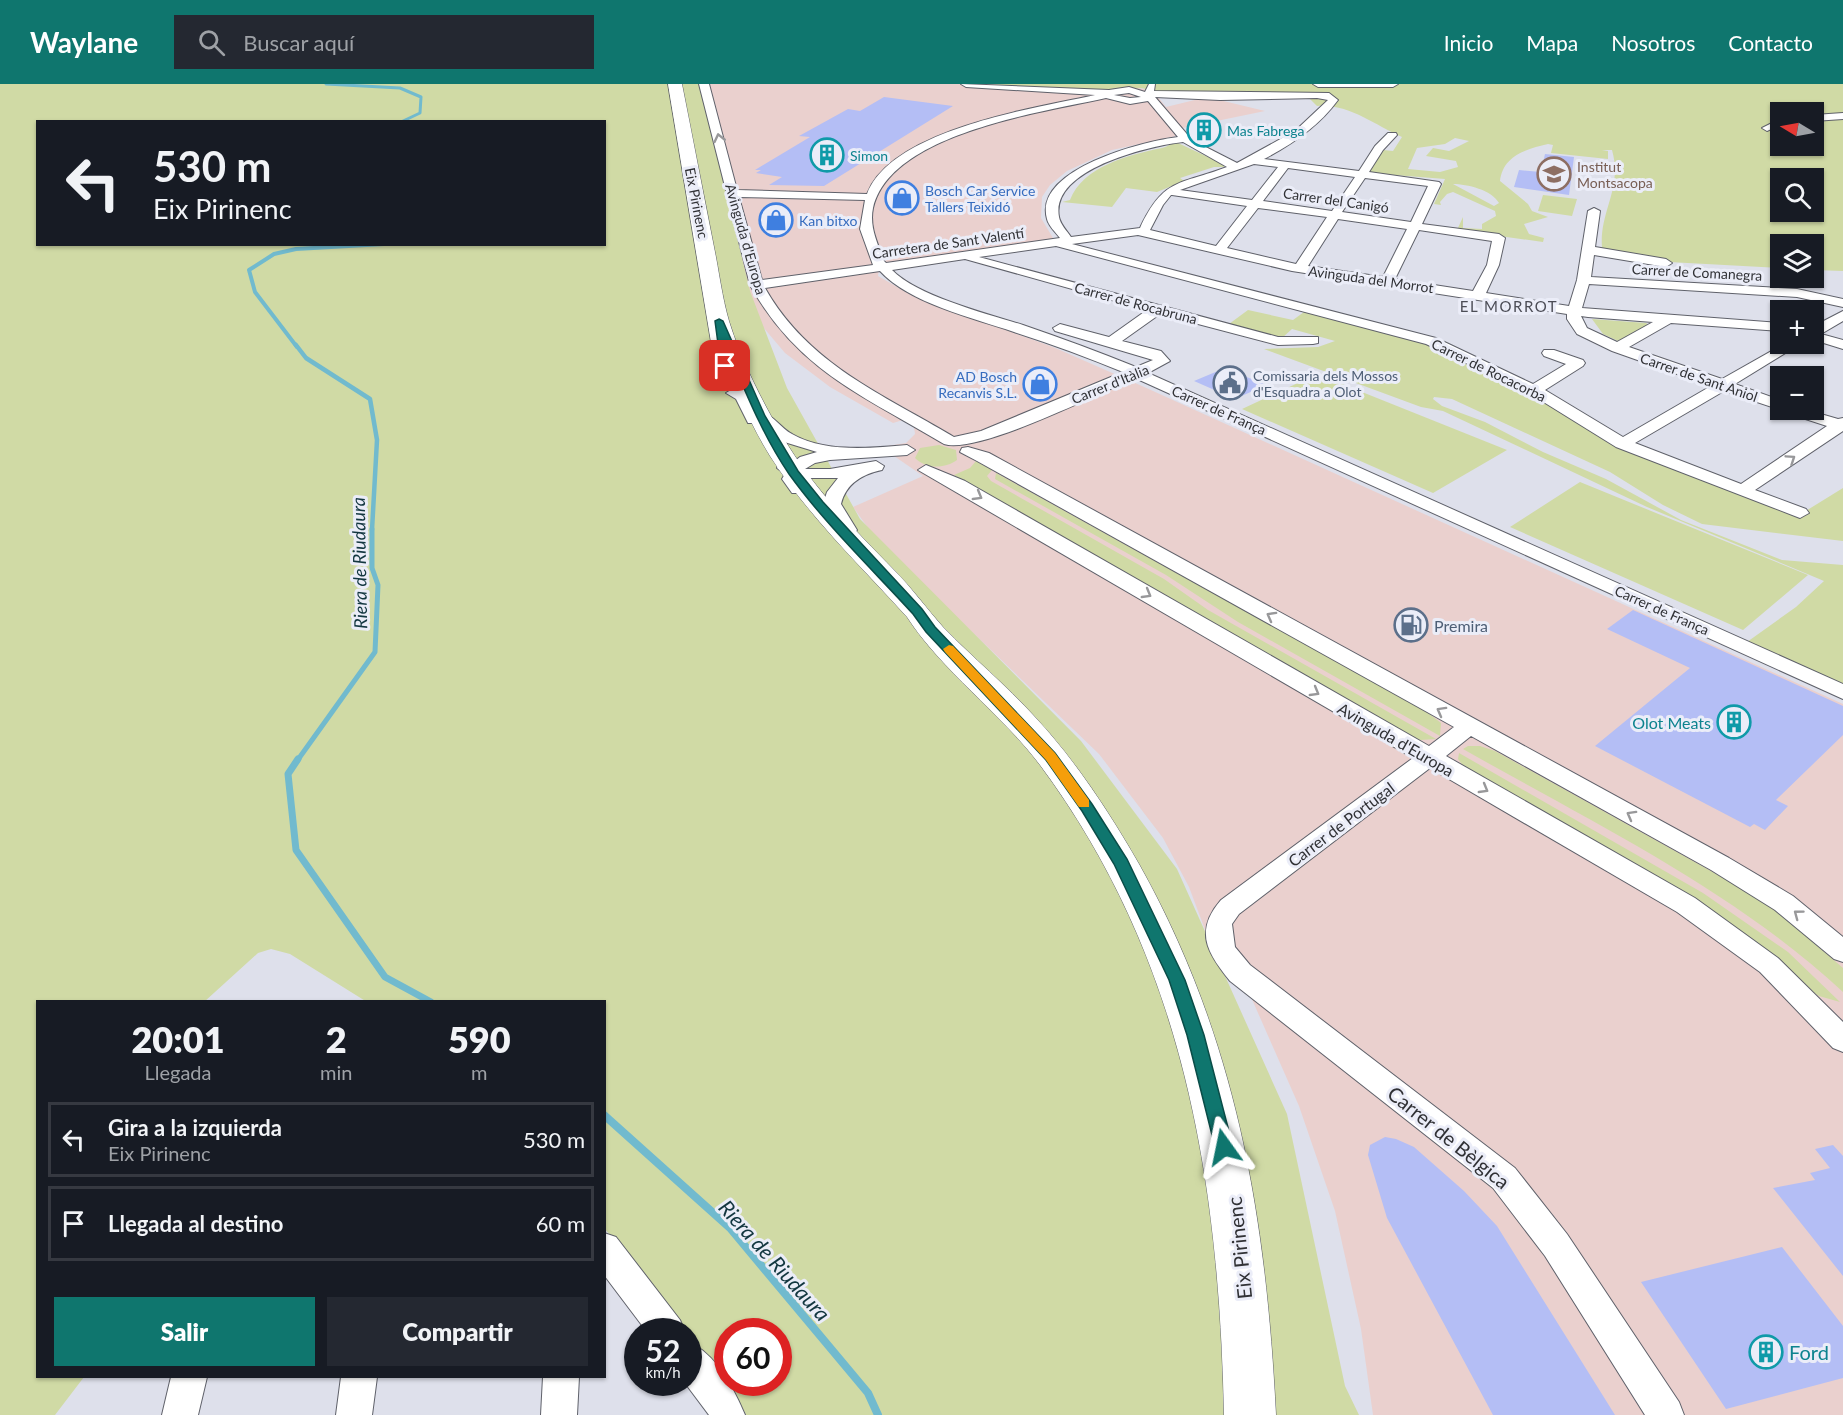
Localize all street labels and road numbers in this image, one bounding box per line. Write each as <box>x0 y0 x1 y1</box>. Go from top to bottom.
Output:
street label: Eix Pirinenc <box>682 166 712 240</box>
street label: Avinguda d'Europa <box>722 182 770 296</box>
street label: Carrer del Canigó <box>1282 184 1390 216</box>
street label: Carretera de Sant Valentí <box>871 224 1026 262</box>
street label: Carrer de Comanegra <box>1631 260 1763 284</box>
street label: Avinguda del Morrot <box>1307 262 1435 296</box>
street label: Carrer de Rocabruna <box>1073 278 1199 328</box>
street label: Carrer de Rocacorba <box>1429 335 1549 405</box>
street label: Carrer de Sant Aniol <box>1638 349 1760 405</box>
street label: Carrer d'Itàlia <box>1069 361 1151 407</box>
street label: Carrer de França <box>1169 382 1269 438</box>
street label: Carrer de França <box>1612 582 1712 638</box>
street label: Avinguda d'Europa <box>1335 698 1457 780</box>
street label: Carrer de Portugal <box>1284 778 1398 870</box>
street label: Carrer de Bèlgica <box>1383 1081 1515 1193</box>
street label: Eix Pirinenc <box>1222 1195 1256 1300</box>

